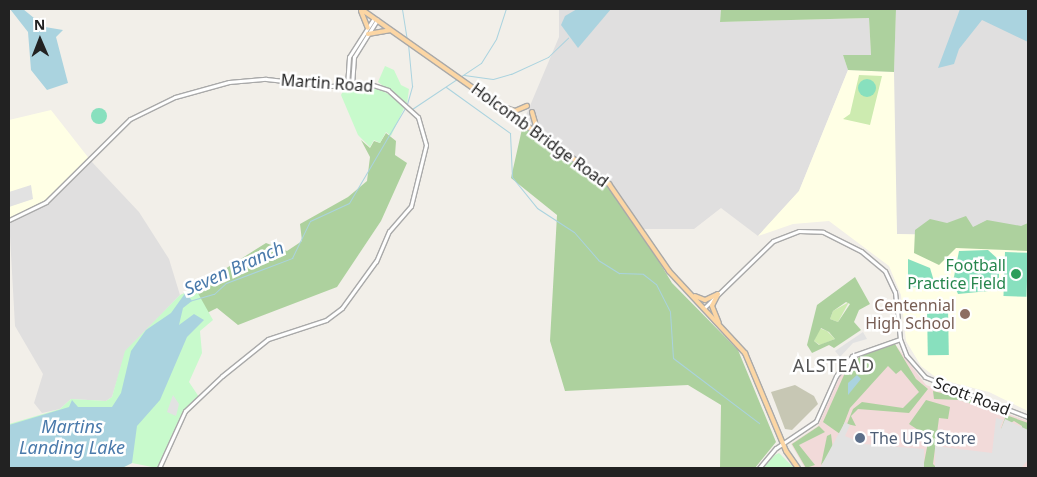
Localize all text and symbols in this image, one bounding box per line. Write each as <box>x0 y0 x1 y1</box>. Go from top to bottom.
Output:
north arrow <box>15 15 65 65</box>
text: N <box>34 15 46 34</box>
street label: Martin Road <box>280 70 374 96</box>
street label: Holcomb Bridge Road <box>468 79 612 191</box>
water label: Seven Branch <box>181 236 287 300</box>
place label: Football Practice Field <box>907 255 1006 293</box>
marker: Football Practice Field <box>1010 268 1022 280</box>
place label: Centennial High School <box>865 295 955 333</box>
marker: Centennial High School <box>959 308 971 320</box>
district label: ALSTEAD <box>792 354 876 376</box>
street label: Scott Road <box>931 373 1013 419</box>
water label: Martins Landing Lake <box>19 416 125 458</box>
place label: The UPS Store <box>870 428 976 448</box>
marker: The UPS Store <box>854 432 866 444</box>

